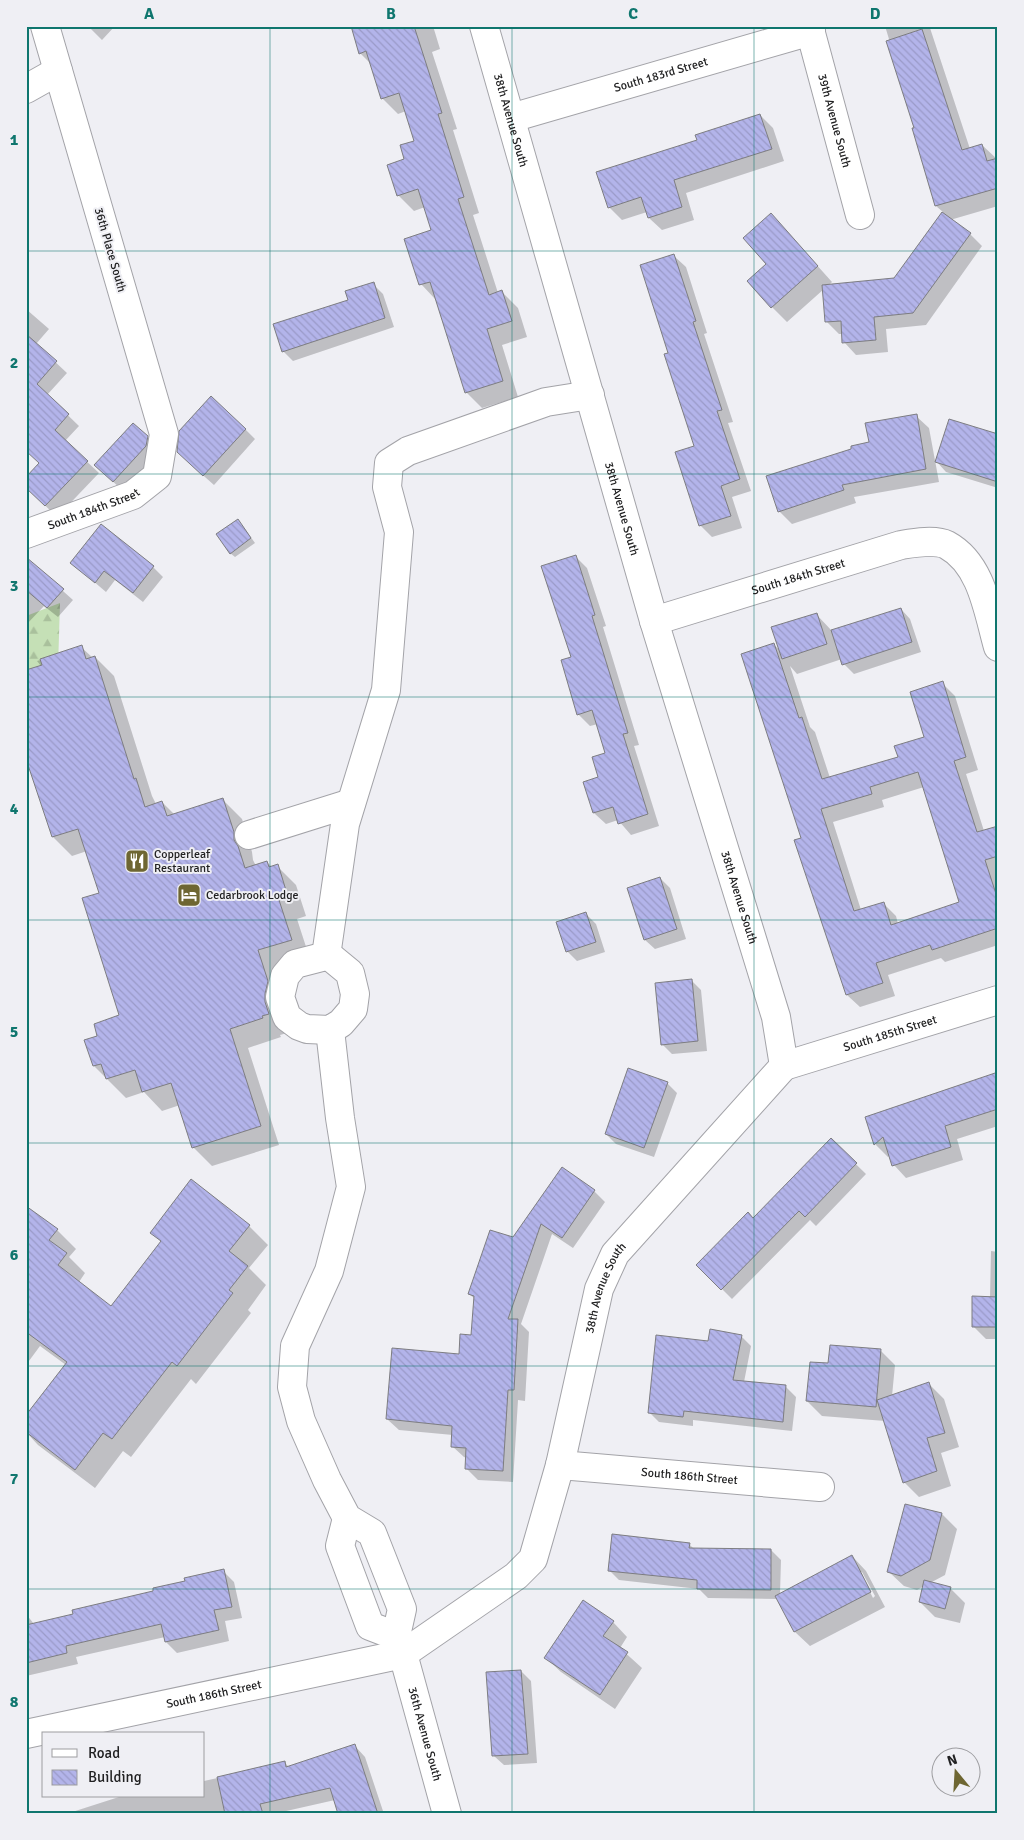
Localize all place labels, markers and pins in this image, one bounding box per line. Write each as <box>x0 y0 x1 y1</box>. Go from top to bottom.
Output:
place label: Copperleaf Restaurant <box>154 847 211 876</box>
restaurant icon: Copperleaf Restaurant <box>124 848 150 874</box>
hotel icon: Cedarbrook Lodge <box>176 882 202 908</box>
place label: Cedarbrook Lodge <box>206 888 299 903</box>

